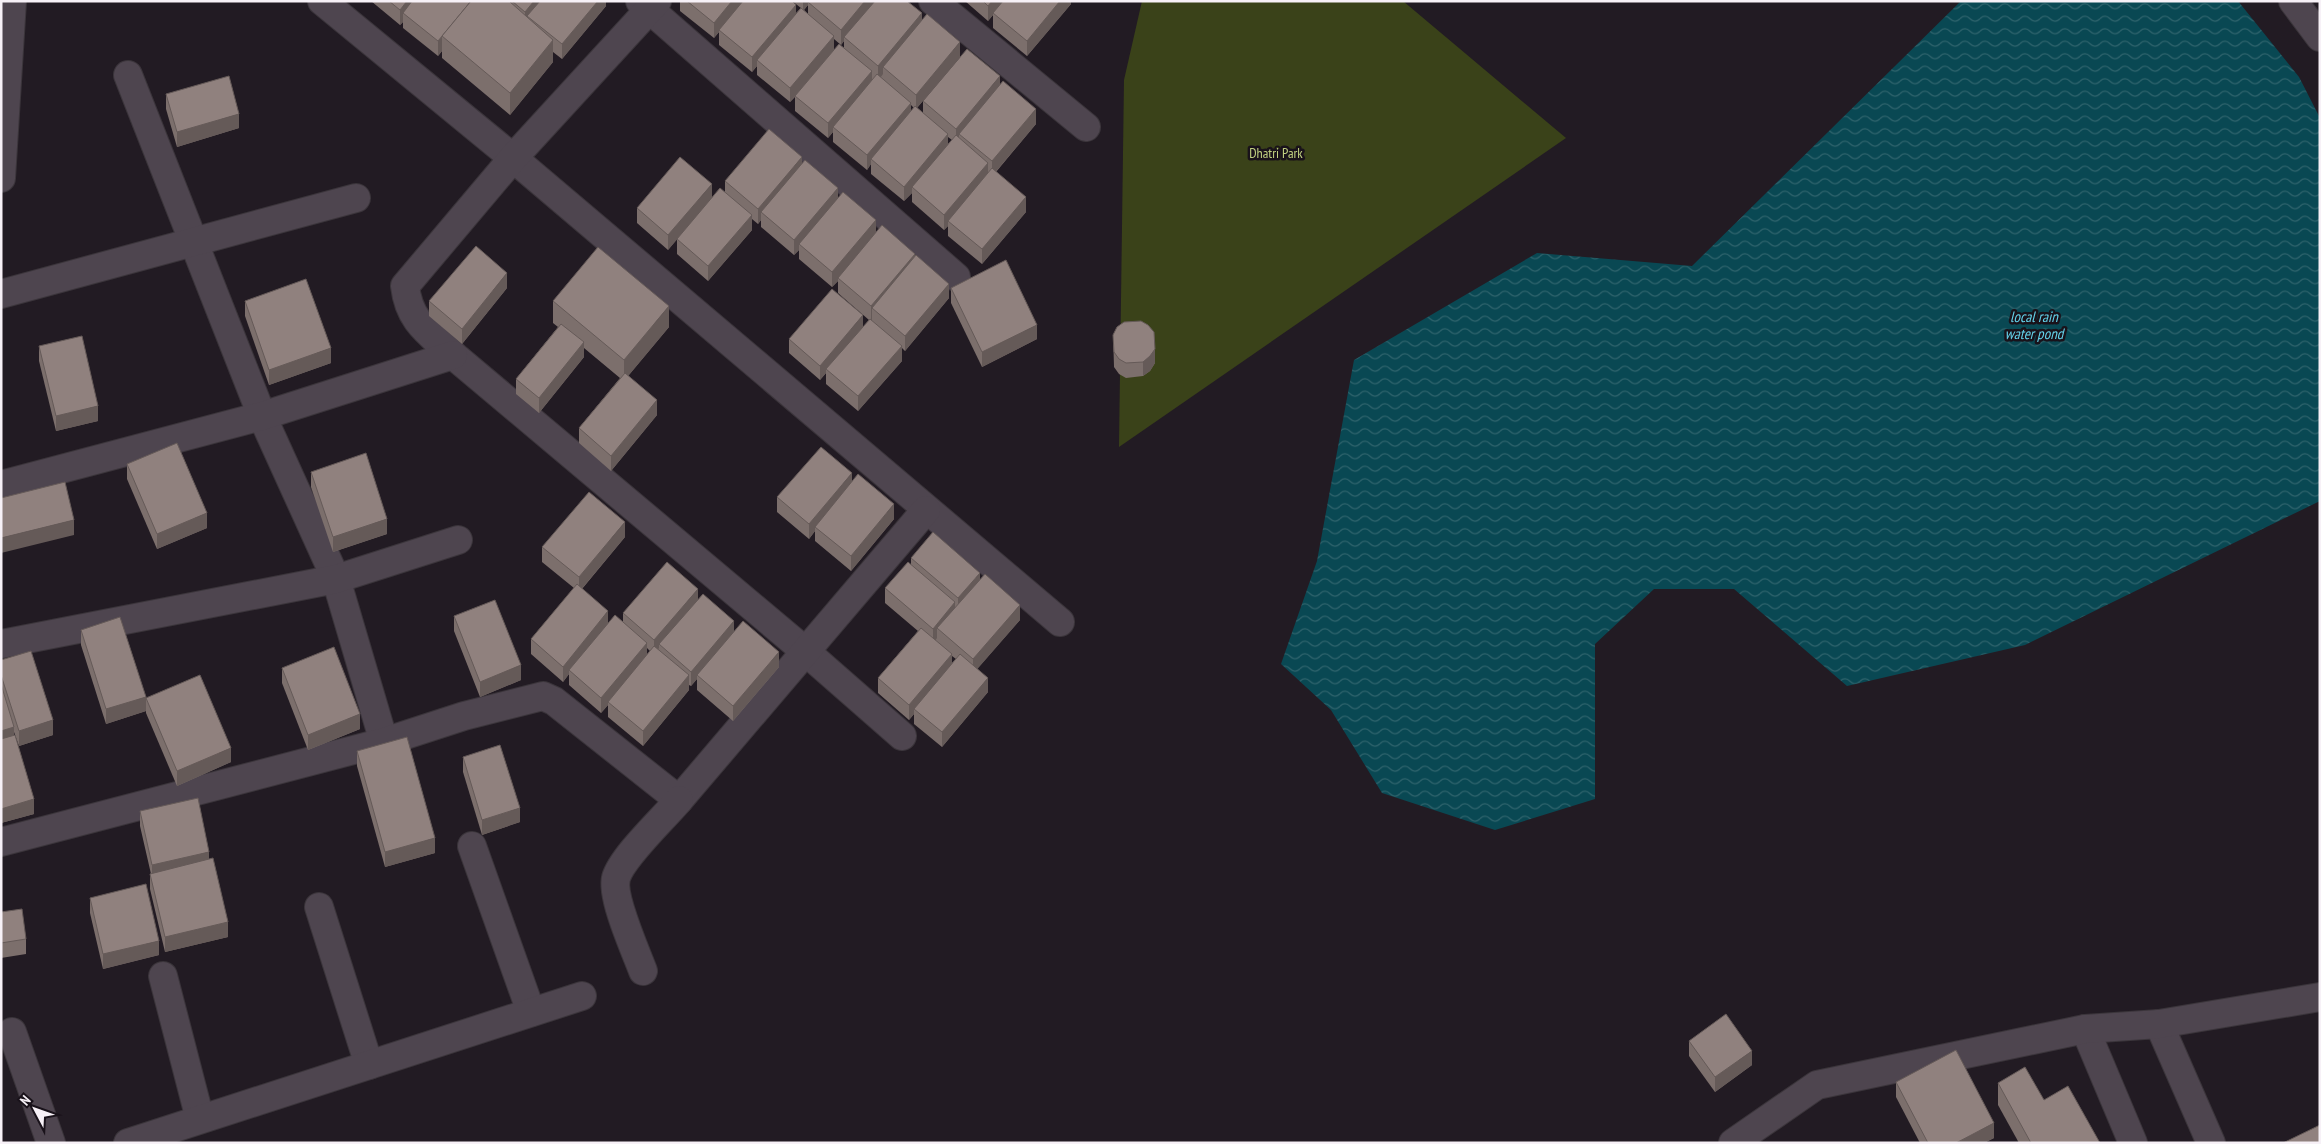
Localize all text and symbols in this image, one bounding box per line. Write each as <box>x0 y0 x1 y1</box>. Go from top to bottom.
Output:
park label: Dhatri Park <box>1249 144 1303 162</box>
water label: local rain water pond <box>2005 307 2066 343</box>
north arrow <box>10 1084 60 1134</box>
text: N <box>16 1092 34 1109</box>

